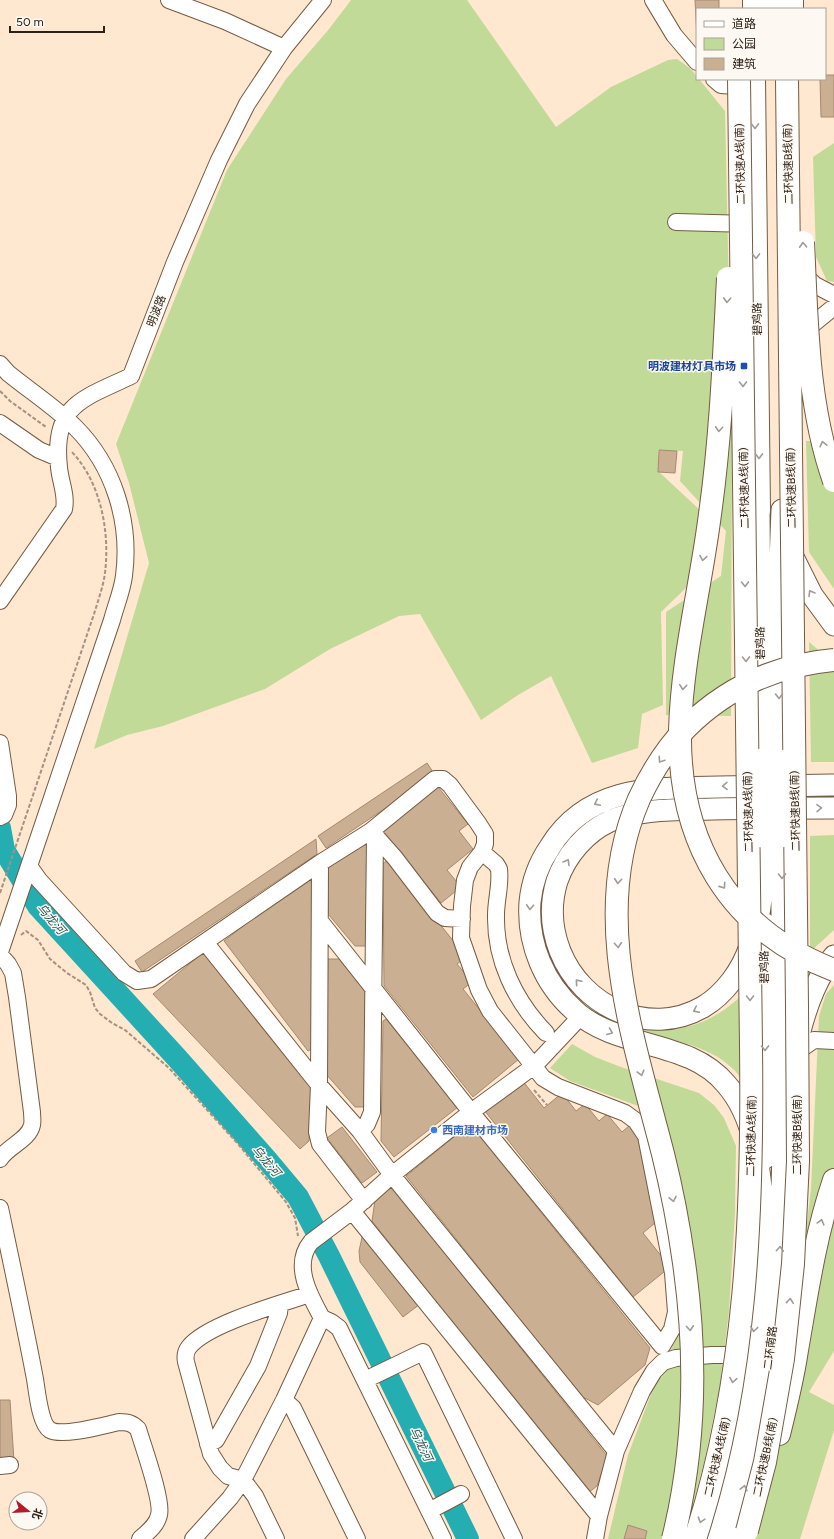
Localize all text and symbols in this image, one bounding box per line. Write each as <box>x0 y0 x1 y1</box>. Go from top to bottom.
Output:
scale bar <box>10 8 104 34</box>
legend <box>696 8 826 80</box>
text: 50 m <box>16 15 44 29</box>
text: 道路 <box>732 17 756 31</box>
text: 公园 <box>732 37 756 51</box>
text: 建筑 <box>732 57 756 71</box>
street label: 二环快速A线(南) <box>733 123 748 205</box>
one-way arrow <box>751 123 759 129</box>
street label: 二环快速B线(南) <box>781 124 796 204</box>
one-way arrow <box>798 242 807 248</box>
one-way arrow <box>752 253 761 259</box>
street label: 明波路 <box>144 293 168 329</box>
one-way arrow <box>723 297 731 303</box>
street label: 碧鸡路 <box>751 302 764 336</box>
place label: 明波建材灯具市场 <box>648 360 736 373</box>
marker: 明波建材灯具市场 <box>739 361 749 371</box>
one-way arrow <box>739 381 747 387</box>
one-way arrow <box>715 426 724 432</box>
one-way arrow <box>819 441 827 447</box>
street label: 二环快速A线(南) <box>737 447 752 529</box>
street label: 二环快速B线(南) <box>784 448 799 528</box>
one-way arrow <box>755 453 763 459</box>
one-way arrow <box>699 555 708 562</box>
one-way arrow <box>741 581 749 587</box>
one-way arrow <box>809 590 816 597</box>
street label: 碧鸡路 <box>754 626 767 660</box>
one-way arrow <box>742 656 750 662</box>
one-way arrow <box>679 684 688 690</box>
one-way arrow <box>775 693 783 699</box>
one-way arrow <box>659 755 666 762</box>
street label: 二环快速A线(南) <box>741 771 756 853</box>
street label: 二环快速B线(南) <box>788 771 803 851</box>
one-way arrow <box>722 782 728 791</box>
one-way arrow <box>594 798 601 806</box>
one-way arrow <box>816 804 822 812</box>
one-way arrow <box>562 859 569 866</box>
one-way arrow <box>778 873 786 879</box>
one-way arrow <box>614 878 623 884</box>
one-way arrow <box>718 882 725 889</box>
water label: 乌龙河 <box>34 901 69 939</box>
one-way arrow <box>526 904 534 910</box>
one-way arrow <box>614 942 623 949</box>
street label: 碧鸡路 <box>758 950 771 984</box>
one-way arrow <box>576 980 583 987</box>
one-way arrow <box>746 995 754 1001</box>
one-way arrow <box>692 1005 700 1013</box>
one-way arrow <box>606 1028 613 1036</box>
one-way arrow <box>761 1045 769 1051</box>
one-way arrow <box>637 1070 645 1076</box>
street label: 二环快速A线(南) <box>744 1095 759 1177</box>
street label: 二环快速B线(南) <box>791 1095 804 1175</box>
place label: 西南建材市场 <box>442 1124 508 1137</box>
marker: 西南建材市场 <box>429 1125 439 1135</box>
water label: 乌龙河 <box>249 1143 284 1181</box>
one-way arrow <box>669 1196 677 1202</box>
one-way arrow <box>817 1219 825 1225</box>
one-way arrow <box>775 1246 784 1252</box>
one-way arrow <box>785 1298 794 1304</box>
one-way arrow <box>686 1325 695 1331</box>
street label: 二环南路 <box>761 1325 780 1371</box>
one-way arrow <box>749 1326 758 1332</box>
one-way arrow <box>729 1376 738 1383</box>
street label: 二环快速A线(南) <box>702 1416 733 1498</box>
street label: 二环快速B线(南) <box>751 1416 780 1498</box>
water label: 乌龙河 <box>407 1425 436 1465</box>
one-way arrow <box>739 1485 748 1492</box>
north arrow <box>8 1491 48 1531</box>
text: 北 <box>29 1507 45 1521</box>
one-way arrow <box>697 1516 706 1523</box>

